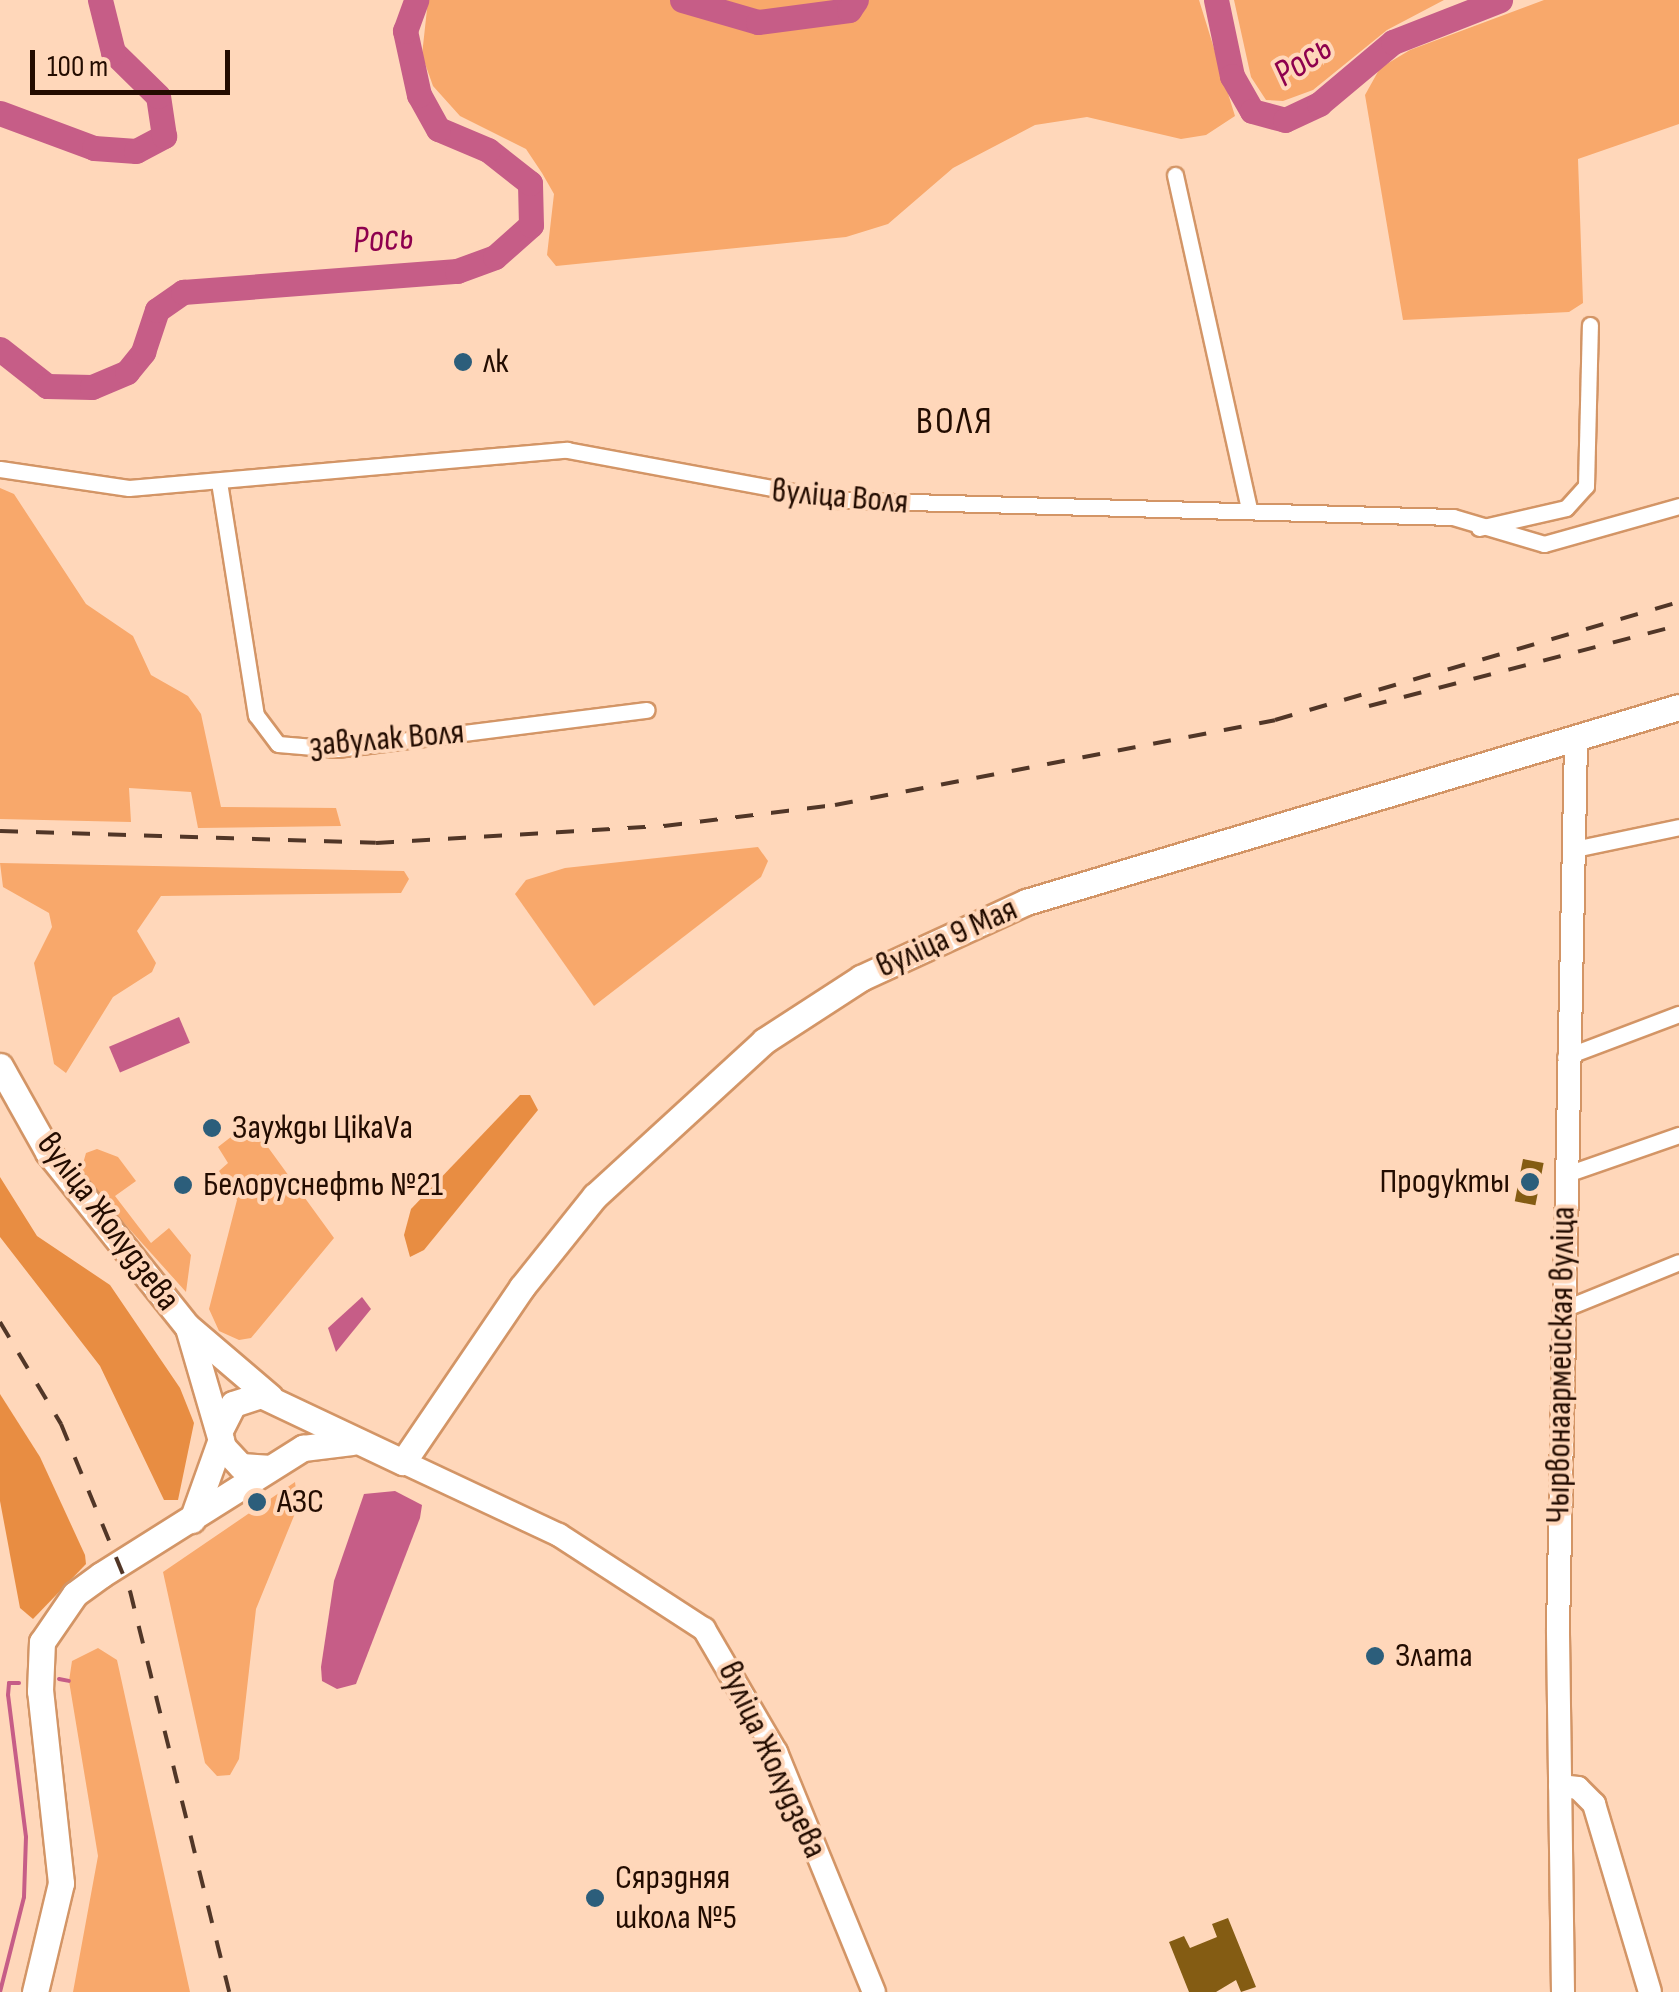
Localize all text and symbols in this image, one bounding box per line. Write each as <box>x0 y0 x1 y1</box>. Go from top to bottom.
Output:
water label: Рось <box>1265 25 1341 97</box>
scale bar <box>35 30 235 92</box>
text: 100 m <box>47 49 108 85</box>
water label: Рось <box>351 214 415 264</box>
place label: лк <box>483 341 509 383</box>
marker: лк <box>452 351 474 373</box>
district label: ВОЛЯ <box>916 399 994 445</box>
street label: вуліца Воля <box>770 470 910 524</box>
street label: завулак Воля <box>308 711 466 767</box>
street label: вуліца 9 Мая <box>870 888 1024 988</box>
place label: Заужды ЦікаVа <box>232 1107 413 1149</box>
marker: Заужды ЦікаVа <box>201 1117 223 1139</box>
street label: вуліца Жолудзева <box>27 1125 189 1319</box>
place label: Продукты <box>1380 1161 1510 1203</box>
place label: Белоруснефть №21 <box>203 1164 443 1206</box>
marker: Продукты <box>1519 1171 1541 1193</box>
marker: Белоруснефть №21 <box>172 1174 194 1196</box>
street label: Чырвонаармейская вуліца <box>1537 1206 1585 1524</box>
place label: АЗС <box>277 1481 324 1523</box>
marker: АЗС <box>246 1491 268 1513</box>
place label: Злата <box>1395 1635 1473 1677</box>
marker: Злата <box>1364 1645 1386 1667</box>
street label: вуліца Жолудзева <box>708 1655 836 1865</box>
place label: Сярэдняя школа №5 <box>615 1857 737 1939</box>
marker: Сярэдняя школа №5 <box>584 1887 606 1909</box>

